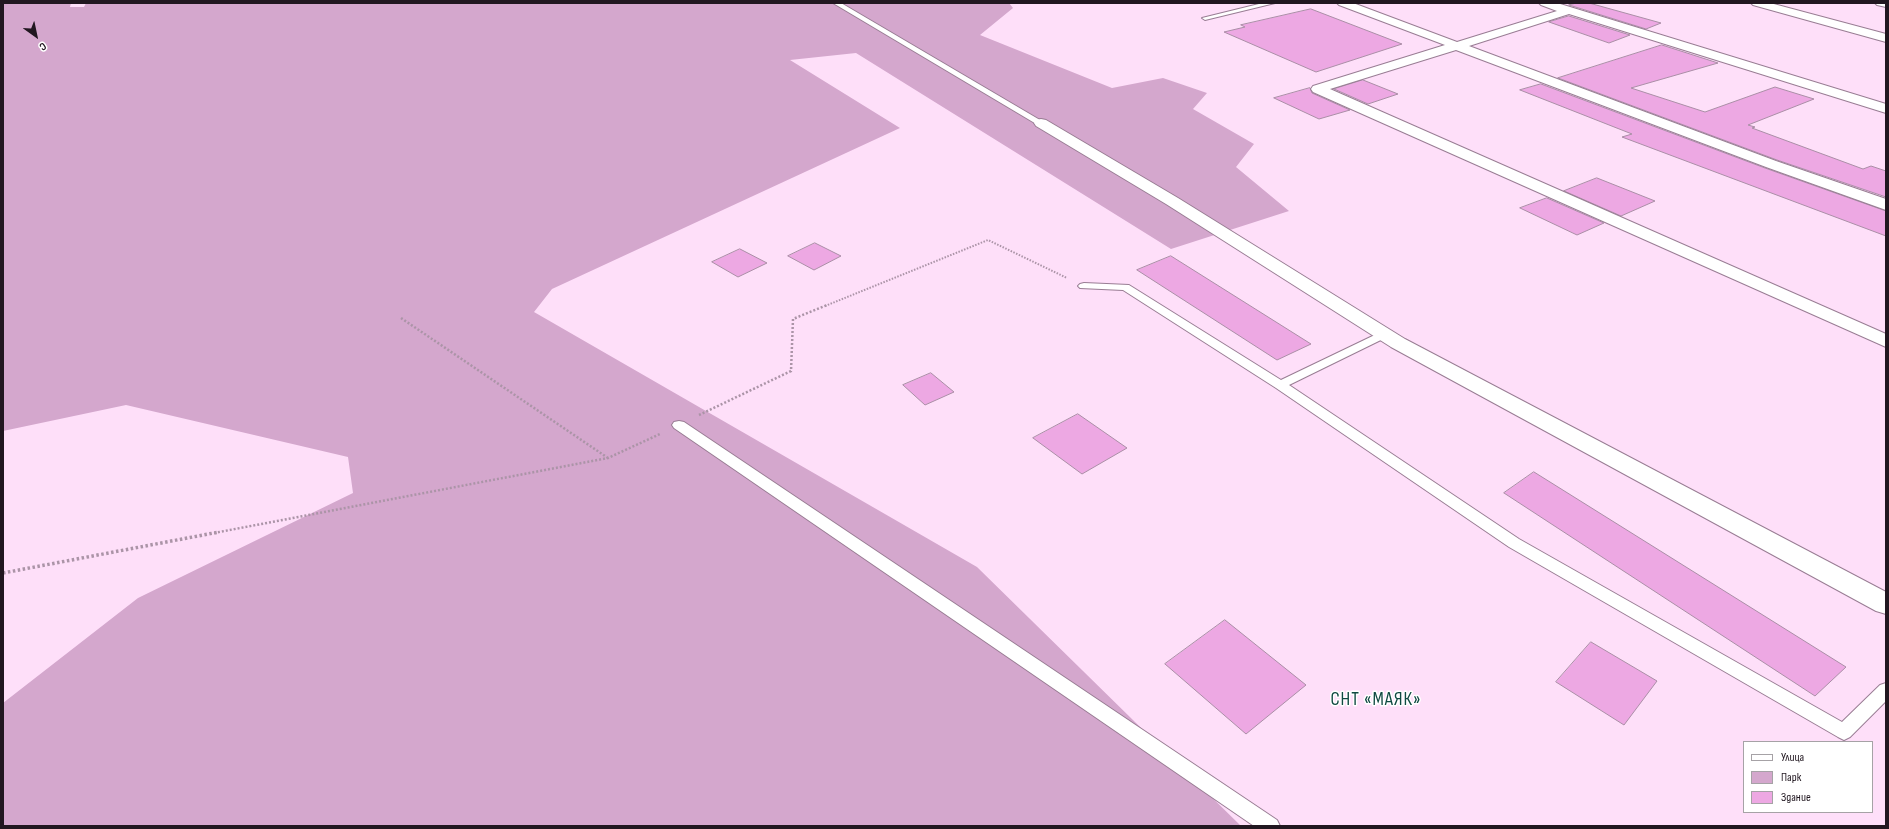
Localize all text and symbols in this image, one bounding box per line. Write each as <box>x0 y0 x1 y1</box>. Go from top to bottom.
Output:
north arrow <box>16 16 56 56</box>
text: С <box>37 39 49 53</box>
district label: СНТ «МАЯК» <box>1330 689 1422 711</box>
legend <box>1743 741 1873 813</box>
text: Улица <box>1781 750 1804 765</box>
text: Парк <box>1781 770 1801 785</box>
text: Здание <box>1781 790 1811 805</box>

